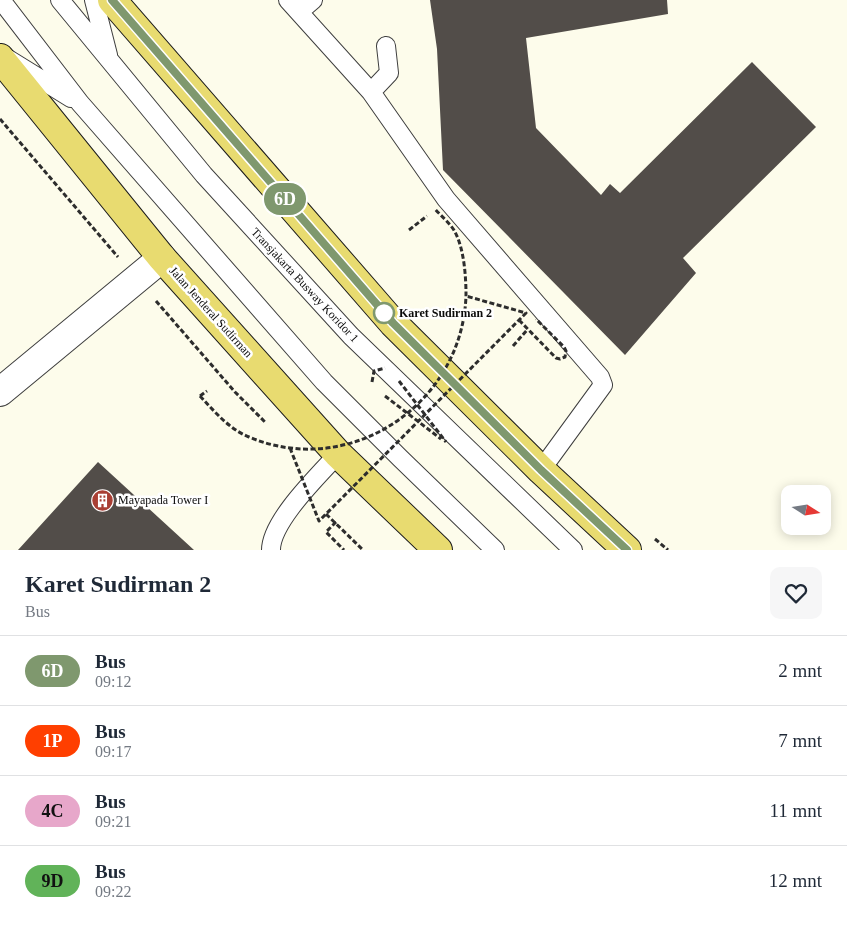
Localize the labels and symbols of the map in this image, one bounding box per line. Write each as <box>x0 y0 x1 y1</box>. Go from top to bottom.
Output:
line badge: 6D <box>262 183 308 215</box>
street label: Transjakarta Busway Koridor 1 <box>248 225 362 345</box>
street label: Jalan Jenderal Sudirman <box>167 264 255 360</box>
marker: Karet Sudirman 2 <box>373 302 395 324</box>
place label: Karet Sudirman 2 <box>399 306 492 320</box>
north arrow <box>781 485 831 535</box>
building icon: Mayapada Tower I <box>90 488 114 512</box>
place label: Mayapada Tower I <box>118 493 208 507</box>

